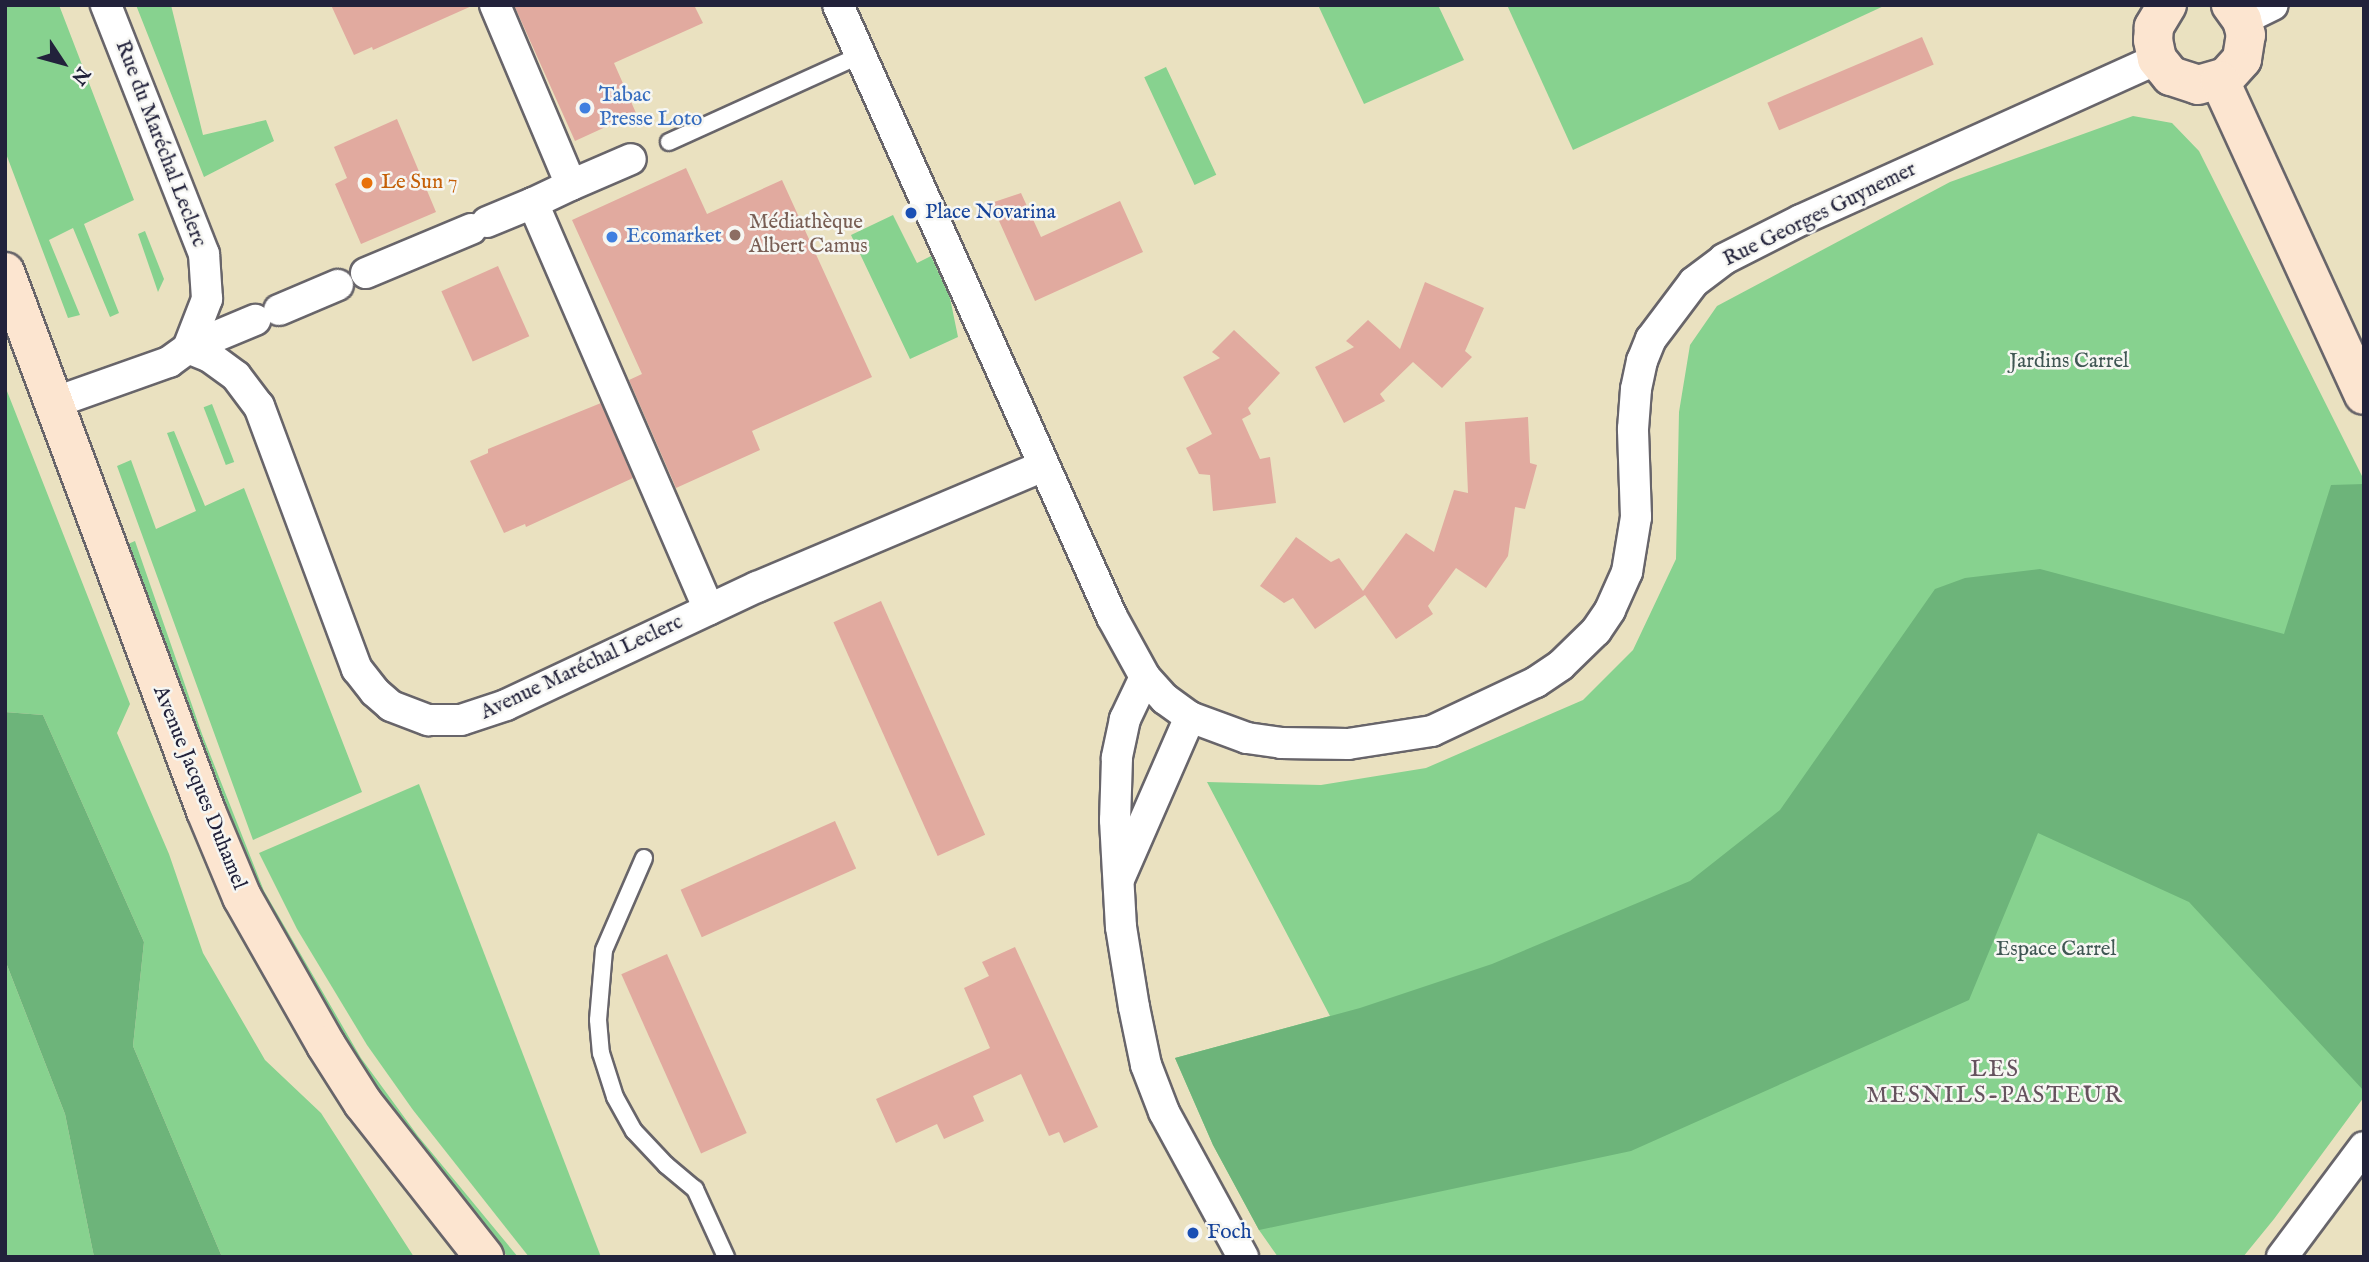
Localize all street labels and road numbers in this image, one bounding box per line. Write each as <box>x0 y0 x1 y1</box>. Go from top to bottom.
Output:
street label: Rue du Maréchal Leclerc <box>109 37 211 251</box>
street label: Rue Georges Guynemer <box>1719 157 1921 273</box>
street label: Avenue Maréchal Leclerc <box>477 610 687 726</box>
street label: Avenue Jacques Duhamel <box>147 683 251 893</box>

